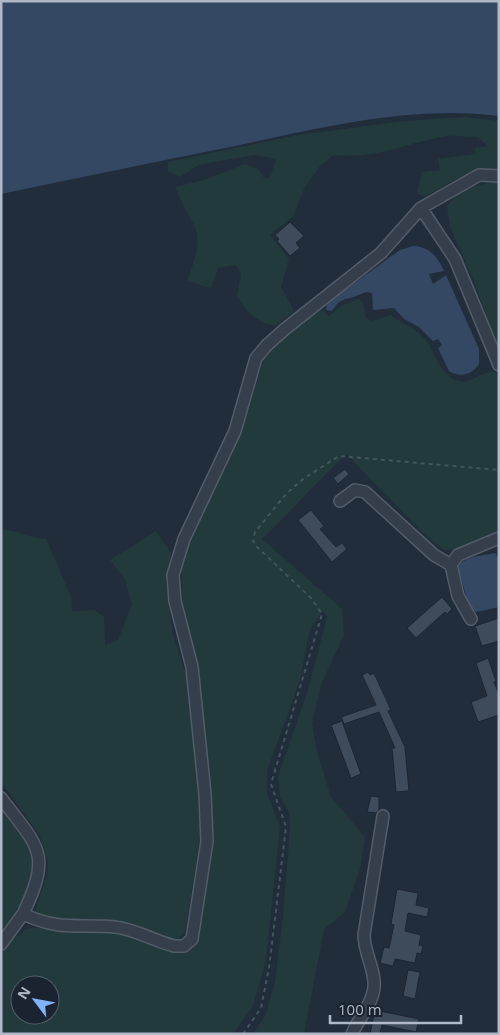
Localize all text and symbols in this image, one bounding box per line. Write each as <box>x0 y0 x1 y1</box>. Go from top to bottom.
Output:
north arrow <box>10 975 60 1025</box>
text: N <box>12 983 35 1003</box>
scale bar <box>330 992 461 1024</box>
text: 100 m <box>338 999 382 1019</box>

